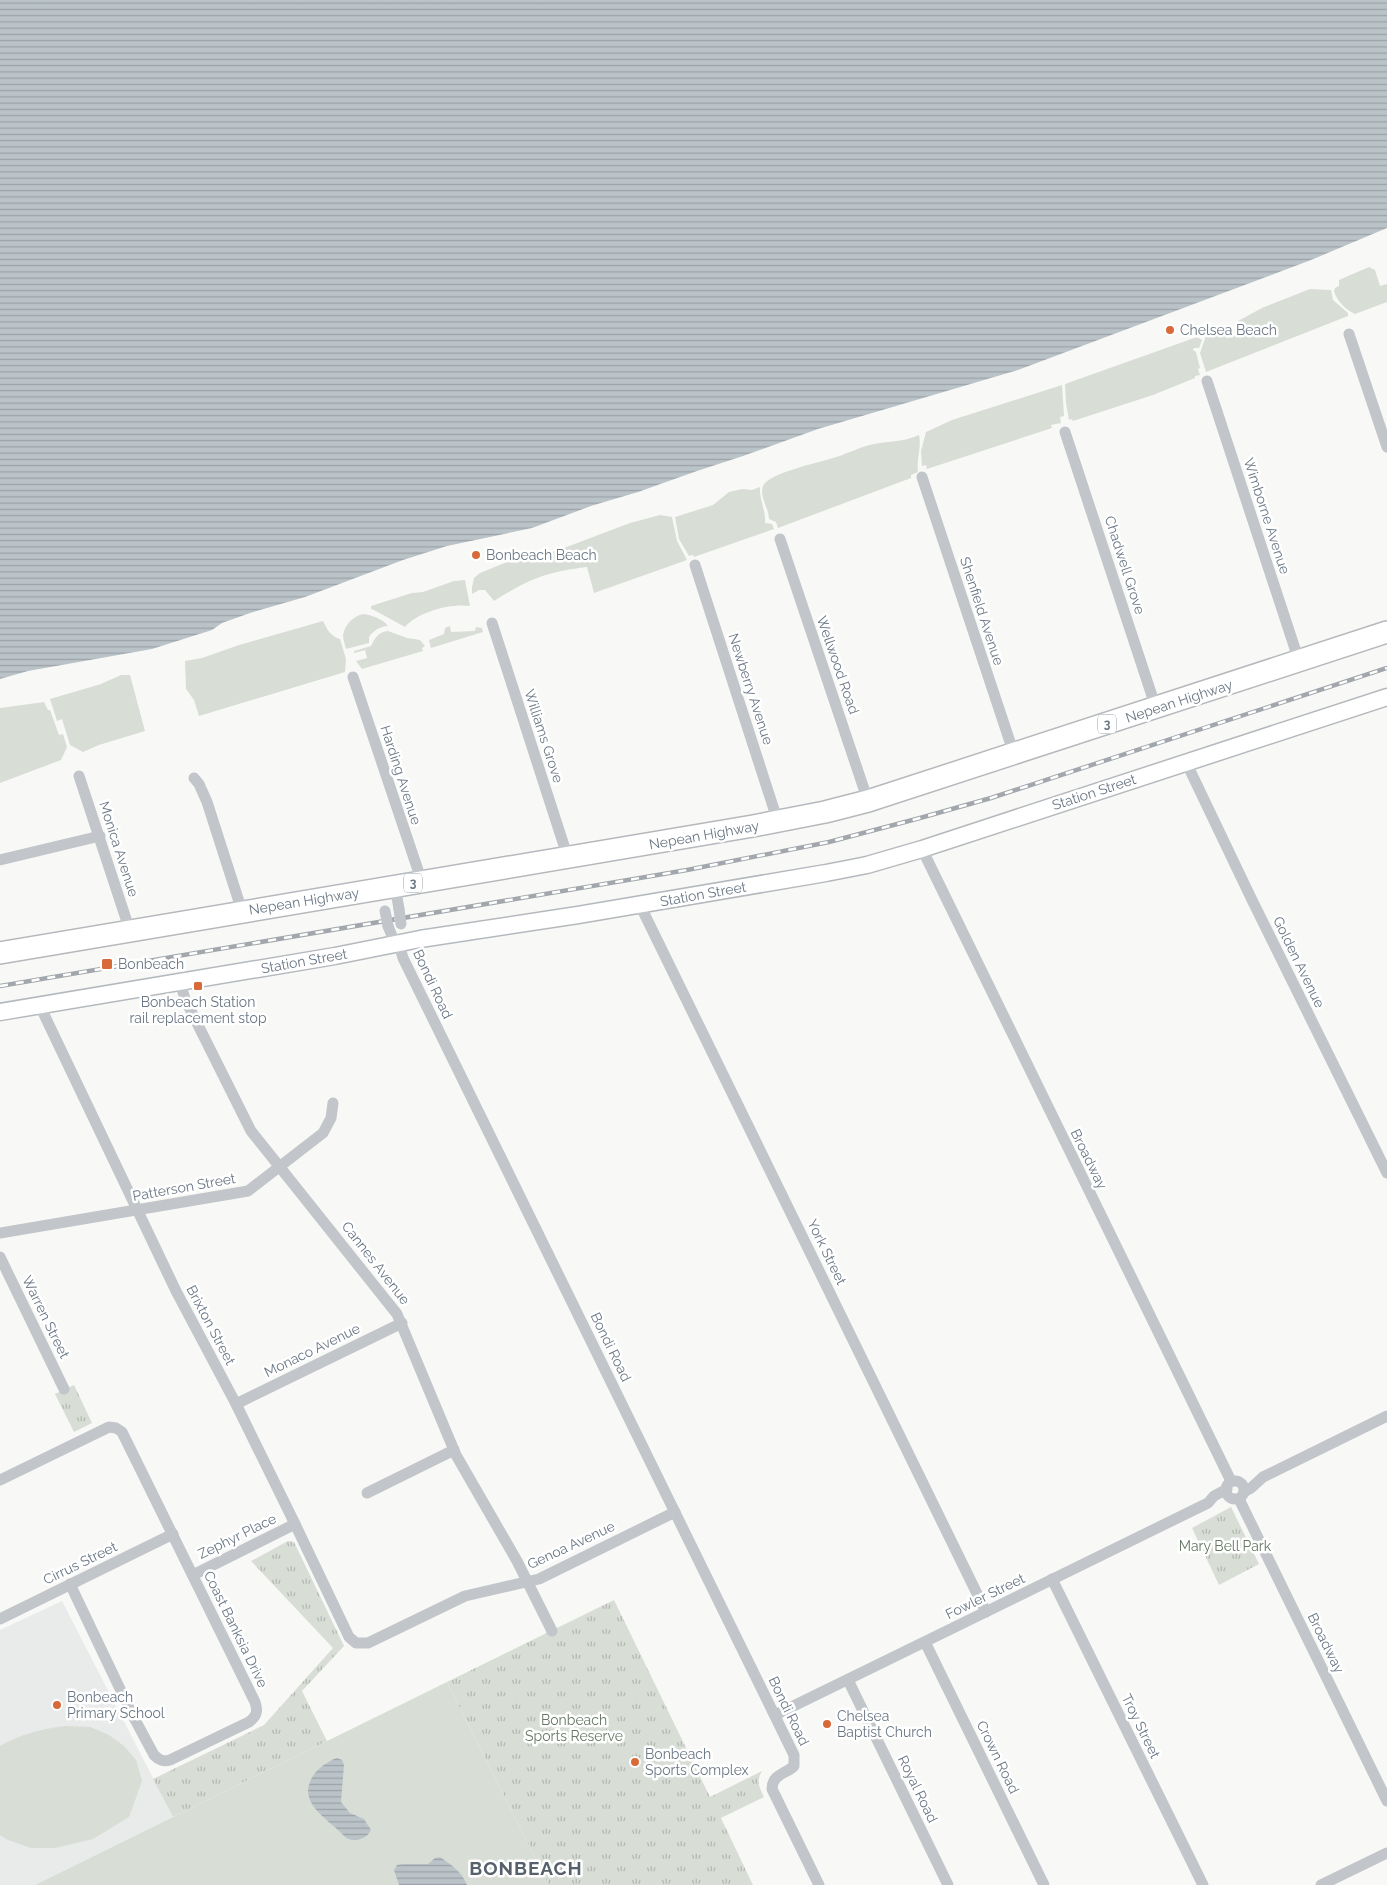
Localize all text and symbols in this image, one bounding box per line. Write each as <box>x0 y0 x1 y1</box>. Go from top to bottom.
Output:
place label: Chelsea Beach <box>1180 322 1277 338</box>
marker: Chelsea Beach <box>1164 324 1176 336</box>
street label: Wimborne Avenue <box>1241 456 1293 576</box>
street label: Chadwell Grove <box>1102 514 1148 616</box>
place label: Bonbeach Beach <box>486 547 597 563</box>
marker: Bonbeach Beach <box>470 549 482 561</box>
street label: Shenfield Avenue <box>957 555 1007 667</box>
street label: Wellwood Road <box>814 614 862 716</box>
street label: Newberry Avenue <box>725 631 777 747</box>
street label: Nepean Highway <box>1124 676 1235 726</box>
street label: Williams Grove <box>521 687 567 785</box>
road number: 3 <box>1098 714 1116 734</box>
street label: Harding Avenue <box>377 723 425 827</box>
street label: Station Street <box>1050 771 1138 813</box>
street label: Monica Avenue <box>96 799 142 899</box>
street label: Nepean Highway <box>648 817 761 853</box>
road number: 3 <box>404 874 422 892</box>
street label: Station Street <box>659 878 748 909</box>
street label: Nepean Highway <box>248 884 361 918</box>
street label: Golden Avenue <box>1270 914 1328 1010</box>
street label: Station Street <box>260 945 349 976</box>
street label: Bondi Road <box>410 947 456 1021</box>
place label: Bonbeach <box>118 956 184 972</box>
marker: Bonbeach <box>100 957 114 971</box>
marker: Bonbeach Station rail replacement stop <box>192 980 204 992</box>
place label: Bonbeach Station rail replacement stop <box>129 994 267 1026</box>
street label: Broadway <box>1068 1126 1111 1192</box>
street label: Patterson Street <box>131 1170 237 1204</box>
street label: York Street <box>804 1217 850 1288</box>
street label: Cannes Avenue <box>339 1218 413 1308</box>
street label: Warren Street <box>19 1273 73 1361</box>
street label: Brixton Street <box>183 1282 239 1368</box>
street label: Bondi Road <box>587 1310 635 1384</box>
street label: Monaco Avenue <box>262 1320 362 1380</box>
street label: Zephyr Place <box>195 1510 279 1562</box>
street label: Genoa Avenue <box>525 1518 617 1572</box>
street label: Cirrus Street <box>41 1538 120 1588</box>
park label: Mary Bell Park <box>1179 1538 1272 1554</box>
street label: Coast Banksia Drive <box>201 1568 271 1690</box>
street label: Fowler Street <box>943 1570 1028 1622</box>
street label: Broadway <box>1305 1610 1348 1676</box>
street label: Bondi Road <box>765 1674 813 1748</box>
place label: Bonbeach Primary School <box>67 1689 165 1721</box>
street label: Troy Street <box>1119 1691 1164 1761</box>
marker: Bonbeach Primary School <box>51 1699 63 1711</box>
place label: Chelsea Baptist Church <box>837 1708 932 1740</box>
park label: Bonbeach Sports Reserve <box>525 1712 623 1744</box>
marker: Chelsea Baptist Church <box>821 1718 833 1730</box>
street label: Crown Road <box>973 1718 1023 1796</box>
place label: Bonbeach Sports Complex <box>645 1746 749 1778</box>
street label: Royal Road <box>895 1753 941 1825</box>
marker: Bonbeach Sports Complex <box>629 1756 641 1768</box>
district label: BONBEACH <box>469 1857 583 1879</box>

